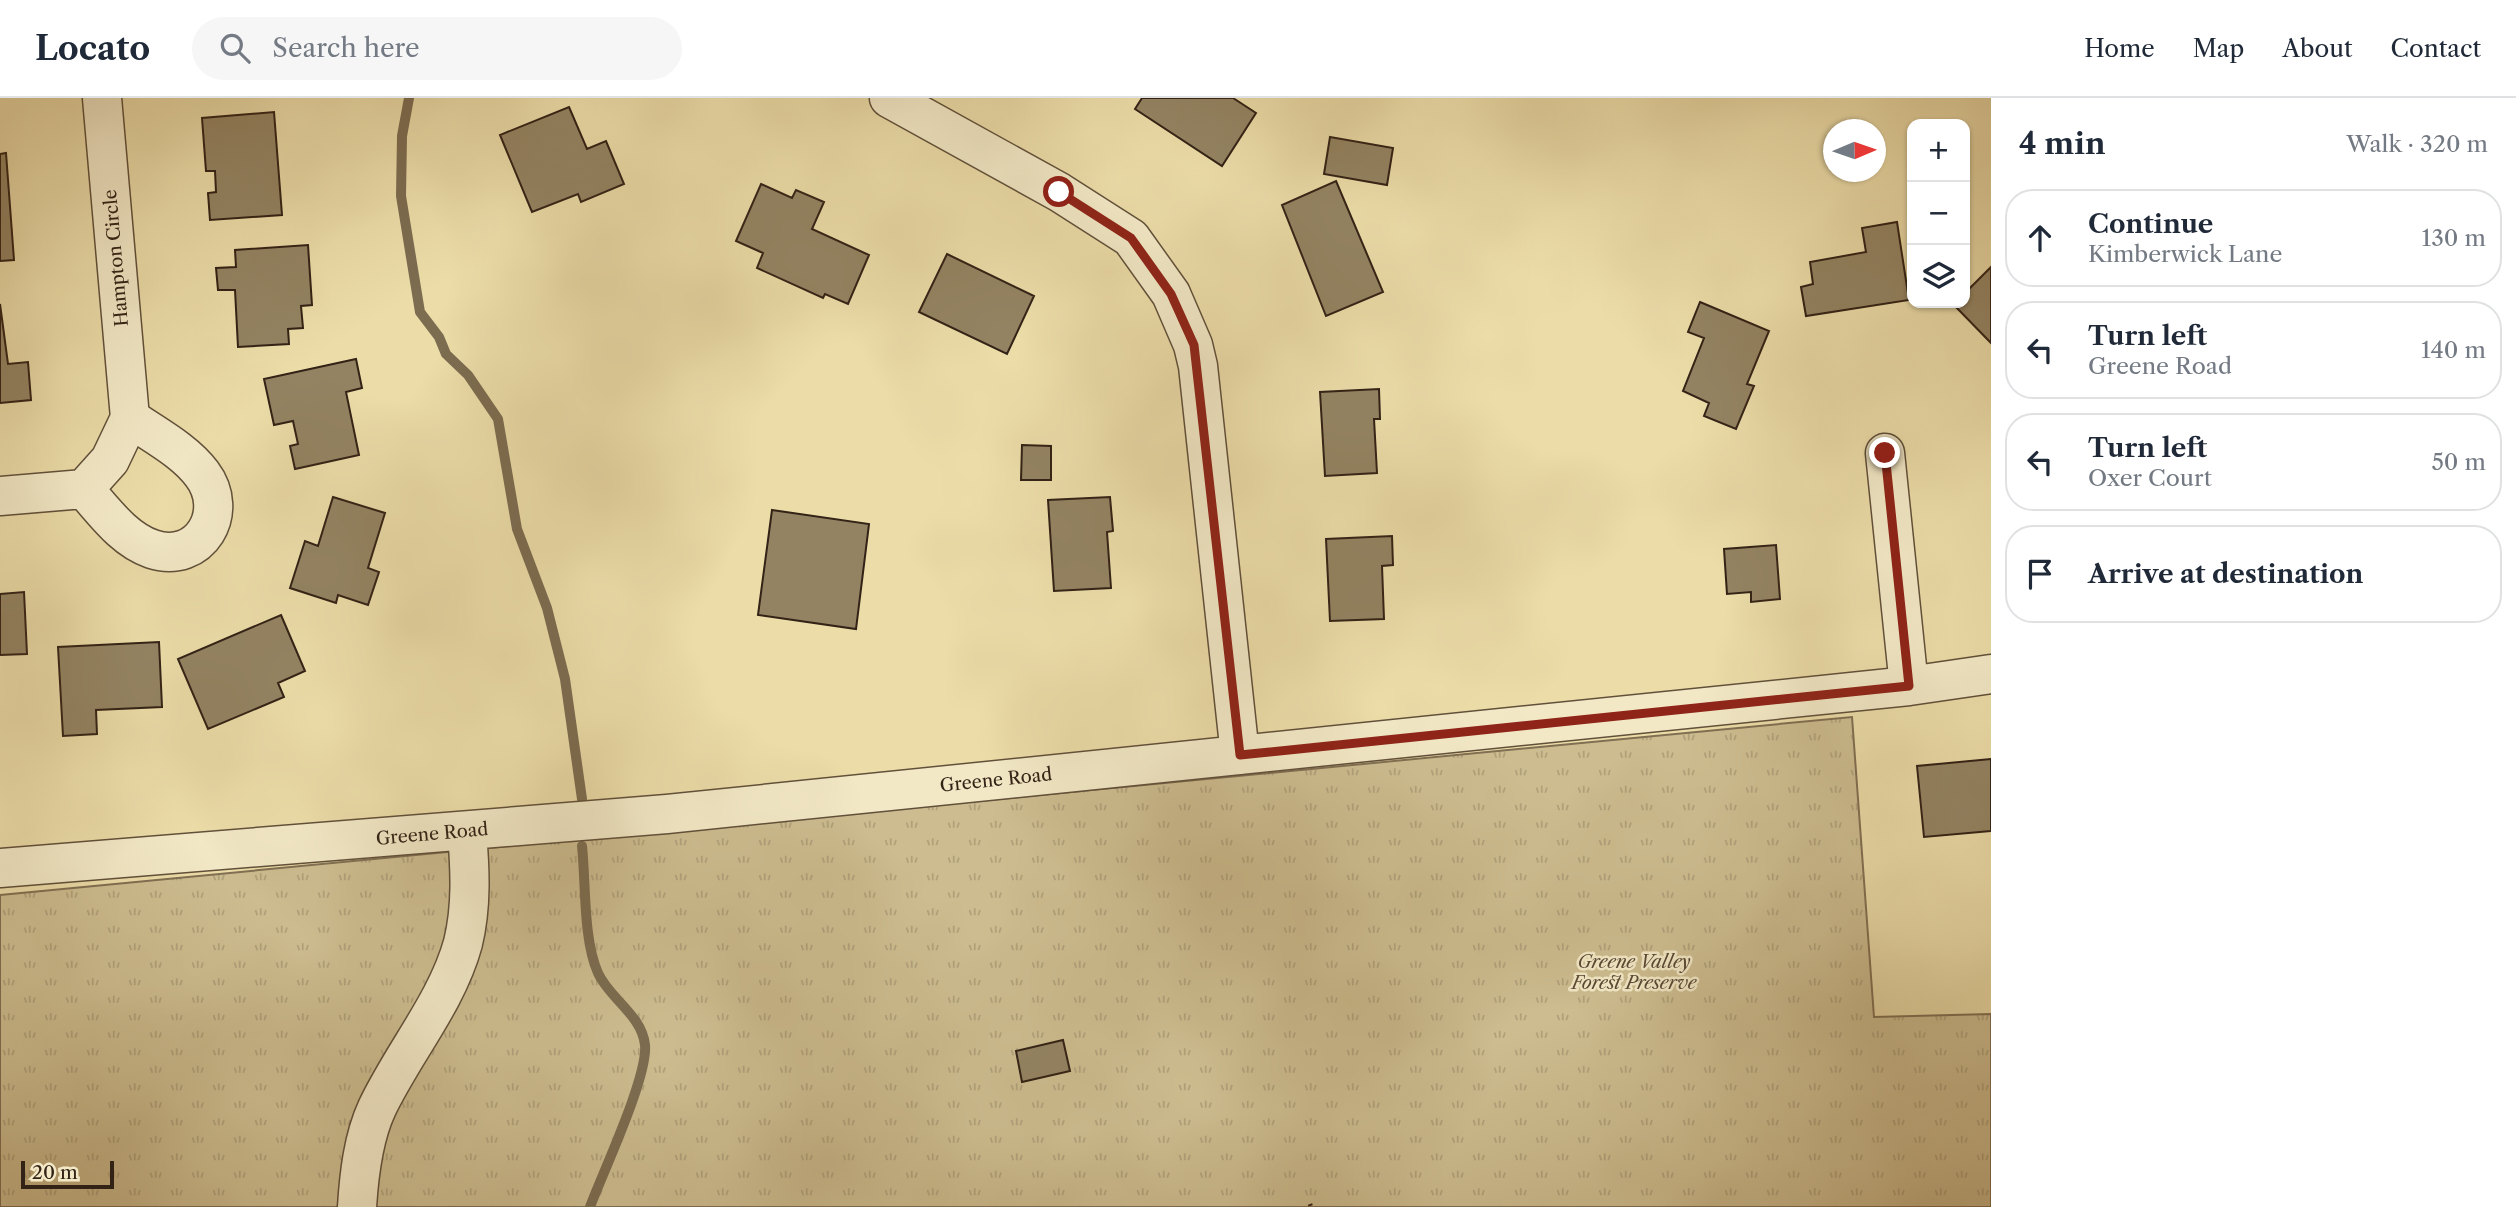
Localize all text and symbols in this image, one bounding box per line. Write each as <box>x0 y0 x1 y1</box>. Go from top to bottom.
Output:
search box <box>192 17 682 80</box>
text: Locato <box>35 28 150 69</box>
icon: search <box>216 29 254 67</box>
text: Search here <box>272 32 420 64</box>
text: Home <box>2084 34 2155 63</box>
text: Map <box>2193 34 2244 63</box>
text: About <box>2282 34 2353 63</box>
text: Contact <box>2391 34 2481 63</box>
north arrow <box>1823 119 1886 182</box>
map controls <box>1907 119 1970 308</box>
button: + <box>1907 119 1970 182</box>
text: 4 min <box>2019 125 2105 162</box>
text: Walk · 320 m <box>2346 130 2488 158</box>
route start <box>1043 176 1074 207</box>
button: − <box>1907 182 1970 245</box>
street label: Hampton Circle <box>99 188 133 328</box>
text: Continue <box>2088 208 2213 240</box>
icon: ahead <box>2021 219 2059 257</box>
text: 130 m <box>2422 224 2486 252</box>
text: Kimberwick Lane <box>2088 240 2282 268</box>
button: layers <box>1907 245 1970 308</box>
text: Turn left <box>2088 320 2207 352</box>
icon: left <box>2021 331 2059 369</box>
text: 140 m <box>2421 336 2486 364</box>
text: Greene Road <box>2088 352 2232 380</box>
text: Turn left <box>2088 432 2207 464</box>
route end <box>1869 437 1900 468</box>
icon: left <box>2021 443 2059 481</box>
text: 50 m <box>2431 448 2486 476</box>
text: Oxer Court <box>2088 464 2212 492</box>
icon: arrive <box>2021 555 2059 593</box>
text: Arrive at destination <box>2088 558 2363 590</box>
street label: Greene Road <box>939 763 1053 797</box>
street label: Greene Road <box>375 818 489 850</box>
park label: Greene Valley Forest Preserve <box>1570 951 1698 994</box>
scale bar <box>21 1158 114 1190</box>
text: 20 m <box>32 1161 78 1184</box>

